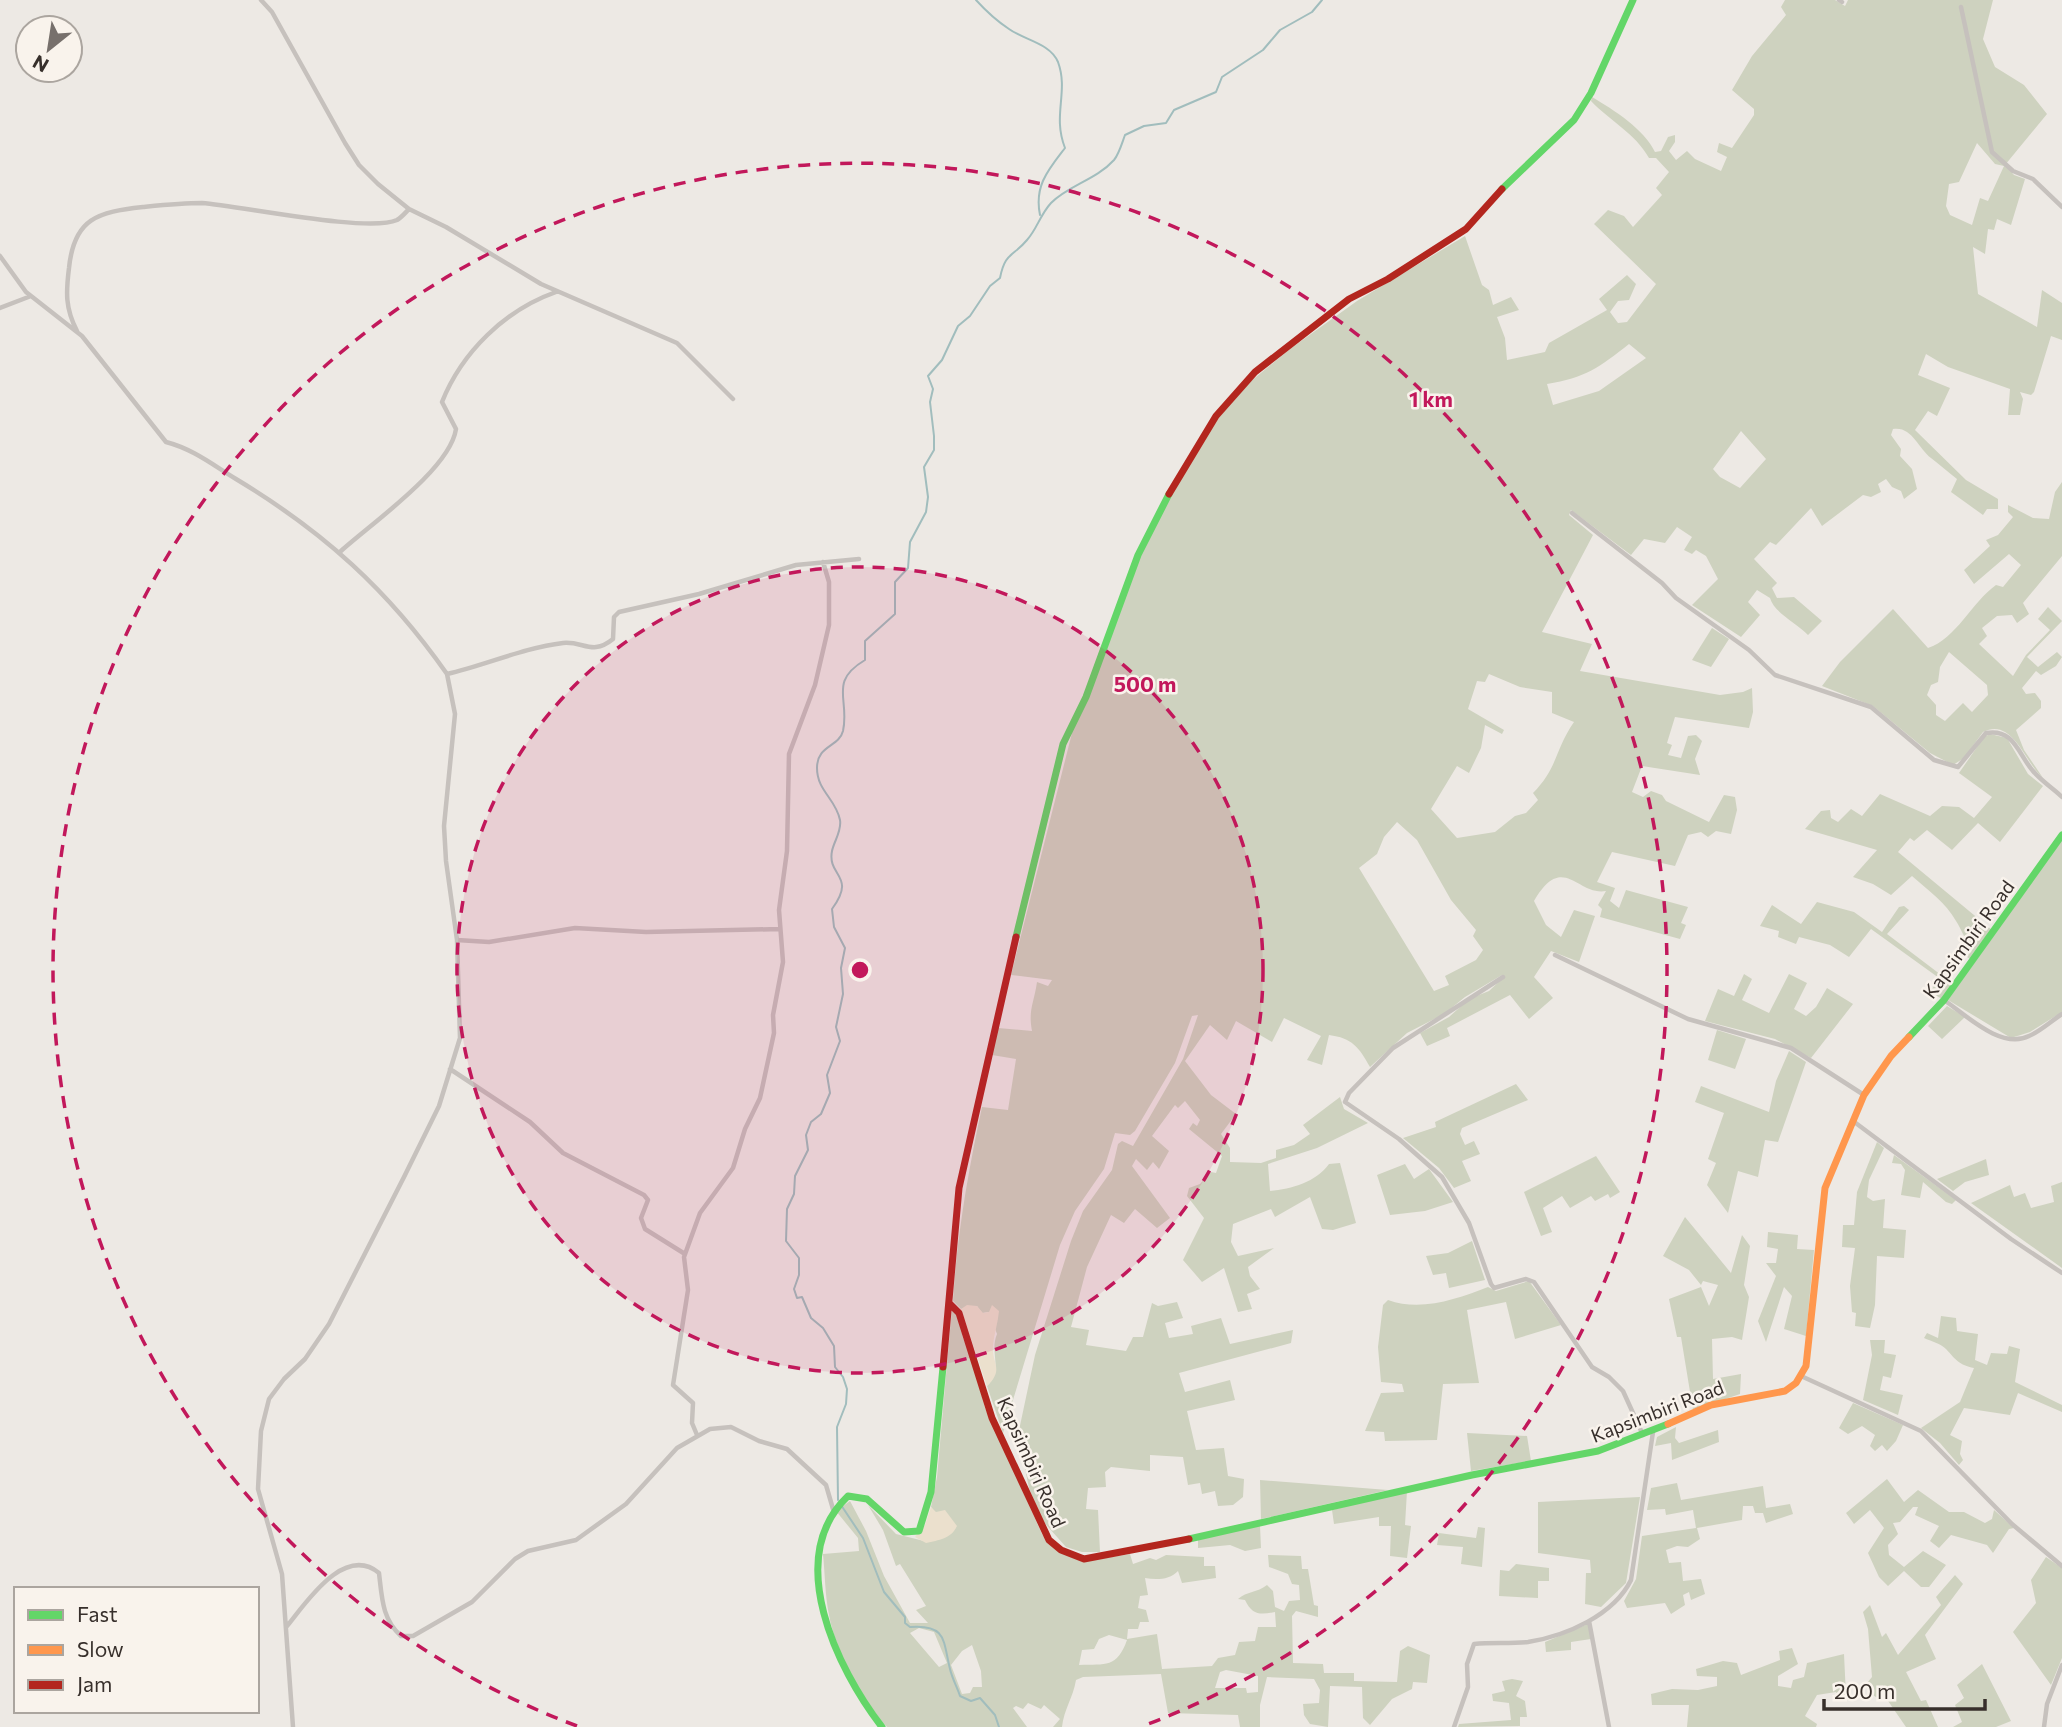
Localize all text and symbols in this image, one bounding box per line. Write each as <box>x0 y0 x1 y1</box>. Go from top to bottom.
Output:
north arrow <box>14 14 84 84</box>
text: N <box>28 51 52 78</box>
text: 1 km <box>1409 386 1453 411</box>
text: 500 m <box>1114 671 1176 696</box>
street label: Kapsimbiri Road <box>1917 875 2019 1003</box>
centre of rings <box>848 958 872 982</box>
street label: Kapsimbiri Road <box>1587 1375 1727 1447</box>
street label: Kapsimbiri Road <box>993 1393 1071 1531</box>
legend <box>14 1587 259 1713</box>
text: Fast <box>77 1601 118 1626</box>
text: Slow <box>77 1636 124 1661</box>
scale bar <box>1824 1668 1985 1712</box>
text: Jam <box>77 1671 112 1696</box>
text: 200 m <box>1834 1678 1895 1703</box>

